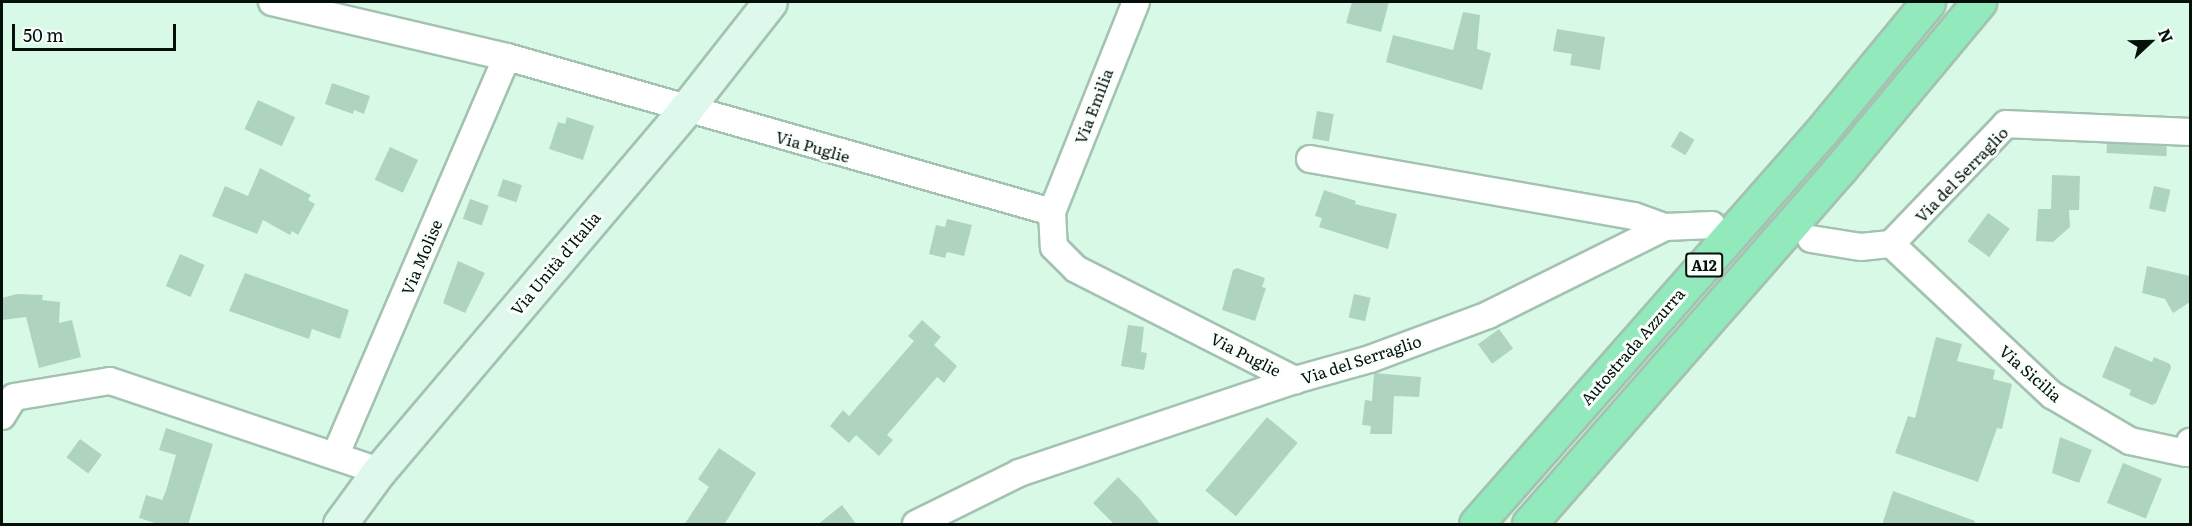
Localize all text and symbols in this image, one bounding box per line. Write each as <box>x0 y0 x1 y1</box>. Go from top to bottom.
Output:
scale bar <box>15 12 178 50</box>
north arrow <box>2120 12 2180 72</box>
text: 50 m <box>23 21 64 48</box>
text: N <box>2153 25 2180 46</box>
street label: Via Emilia <box>1070 66 1116 146</box>
street label: Via del Serraglio <box>1911 122 2011 226</box>
street label: Via Puglie <box>774 126 852 166</box>
street label: Via Unità d'Italia <box>506 207 604 319</box>
street label: Via Molise <box>397 217 445 297</box>
road number: A12 <box>1684 253 1724 277</box>
street label: Autostrada Azzurra <box>1576 284 1688 408</box>
street label: Via Puglie <box>1208 328 1284 380</box>
street label: Via del Serraglio <box>1298 331 1424 387</box>
street label: Via Sicilia <box>1996 341 2066 405</box>

